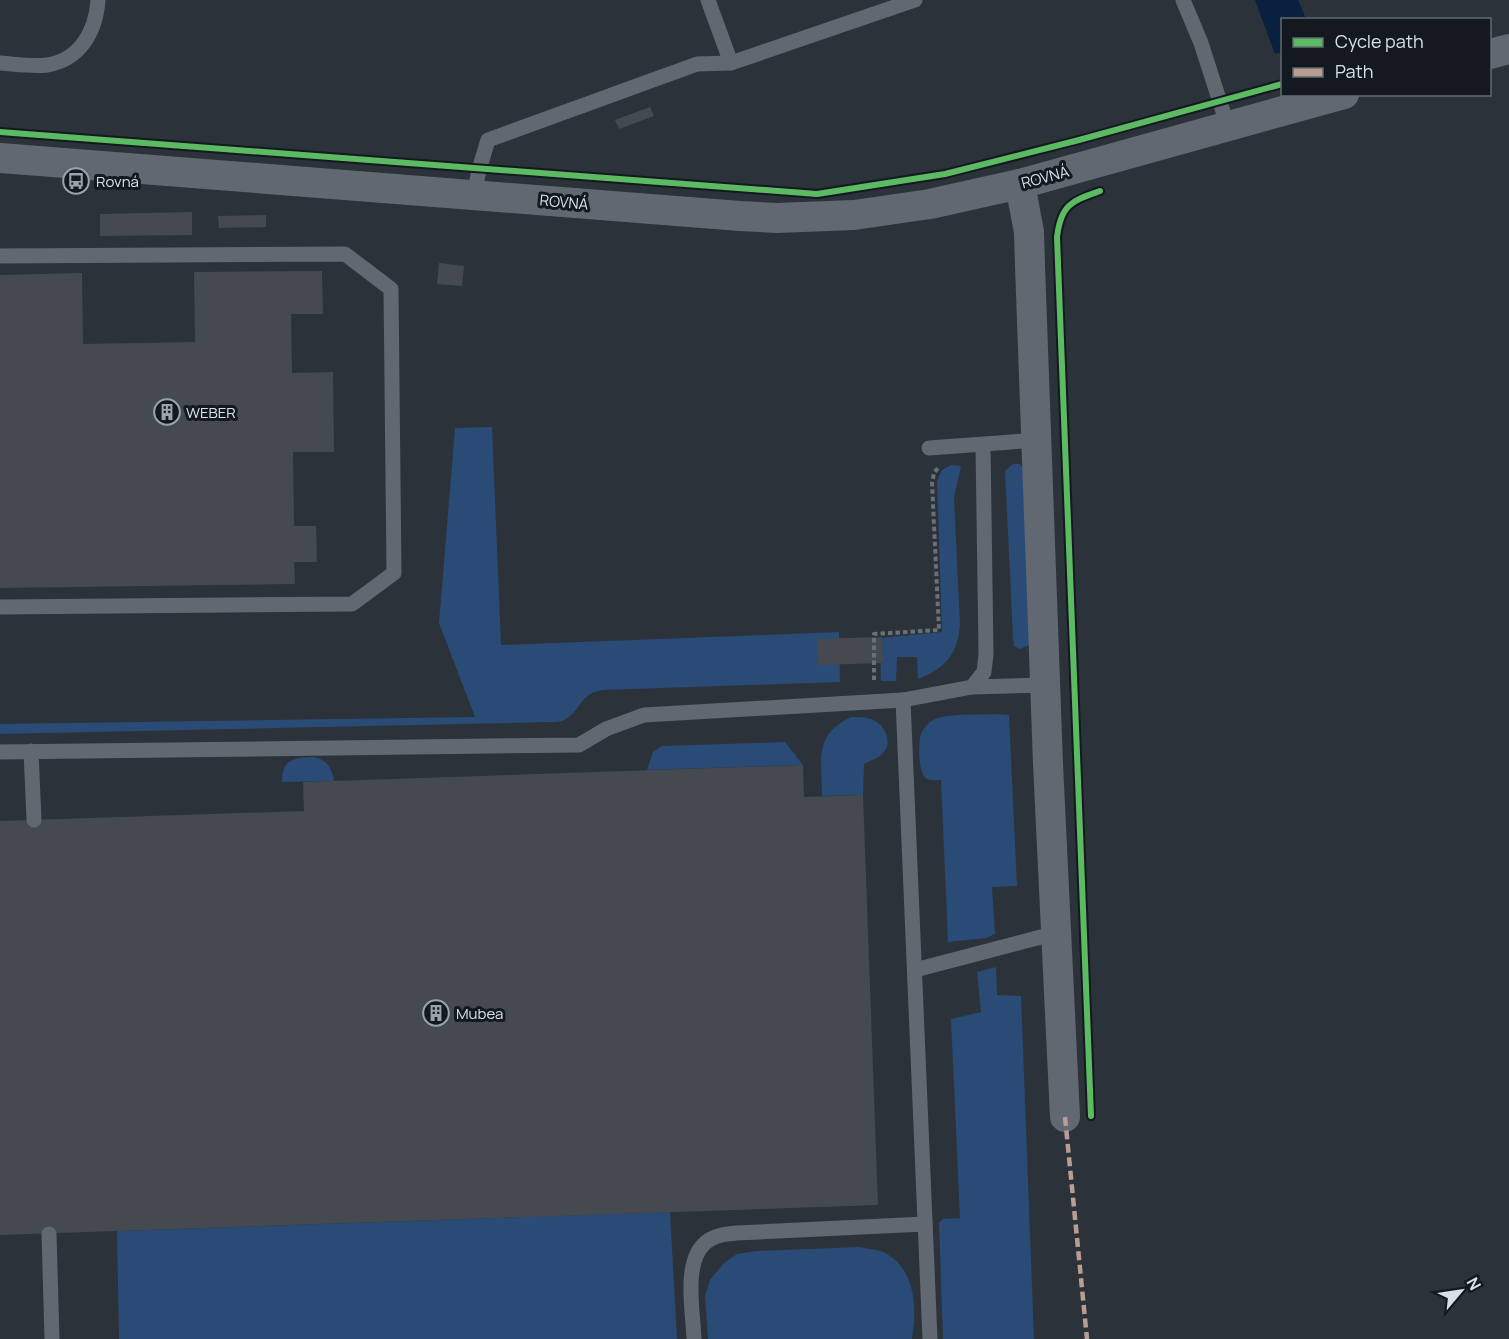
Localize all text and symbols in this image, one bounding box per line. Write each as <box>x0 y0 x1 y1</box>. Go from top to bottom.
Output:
legend <box>1281 18 1491 96</box>
text: Cycle path <box>1335 29 1424 53</box>
text: Path <box>1335 59 1373 83</box>
street label: ROVNÁ <box>1019 160 1072 193</box>
bus stop icon: Rovná <box>61 166 91 196</box>
place label: Rovná <box>96 171 139 192</box>
street label: ROVNÁ <box>539 189 590 215</box>
building icon: WEBER <box>152 397 182 427</box>
place label: WEBER <box>186 402 236 423</box>
building icon: Mubea <box>421 998 451 1028</box>
place label: Mubea <box>456 1003 503 1024</box>
north arrow <box>1431 1261 1491 1321</box>
text: N <box>1462 1273 1487 1294</box>

